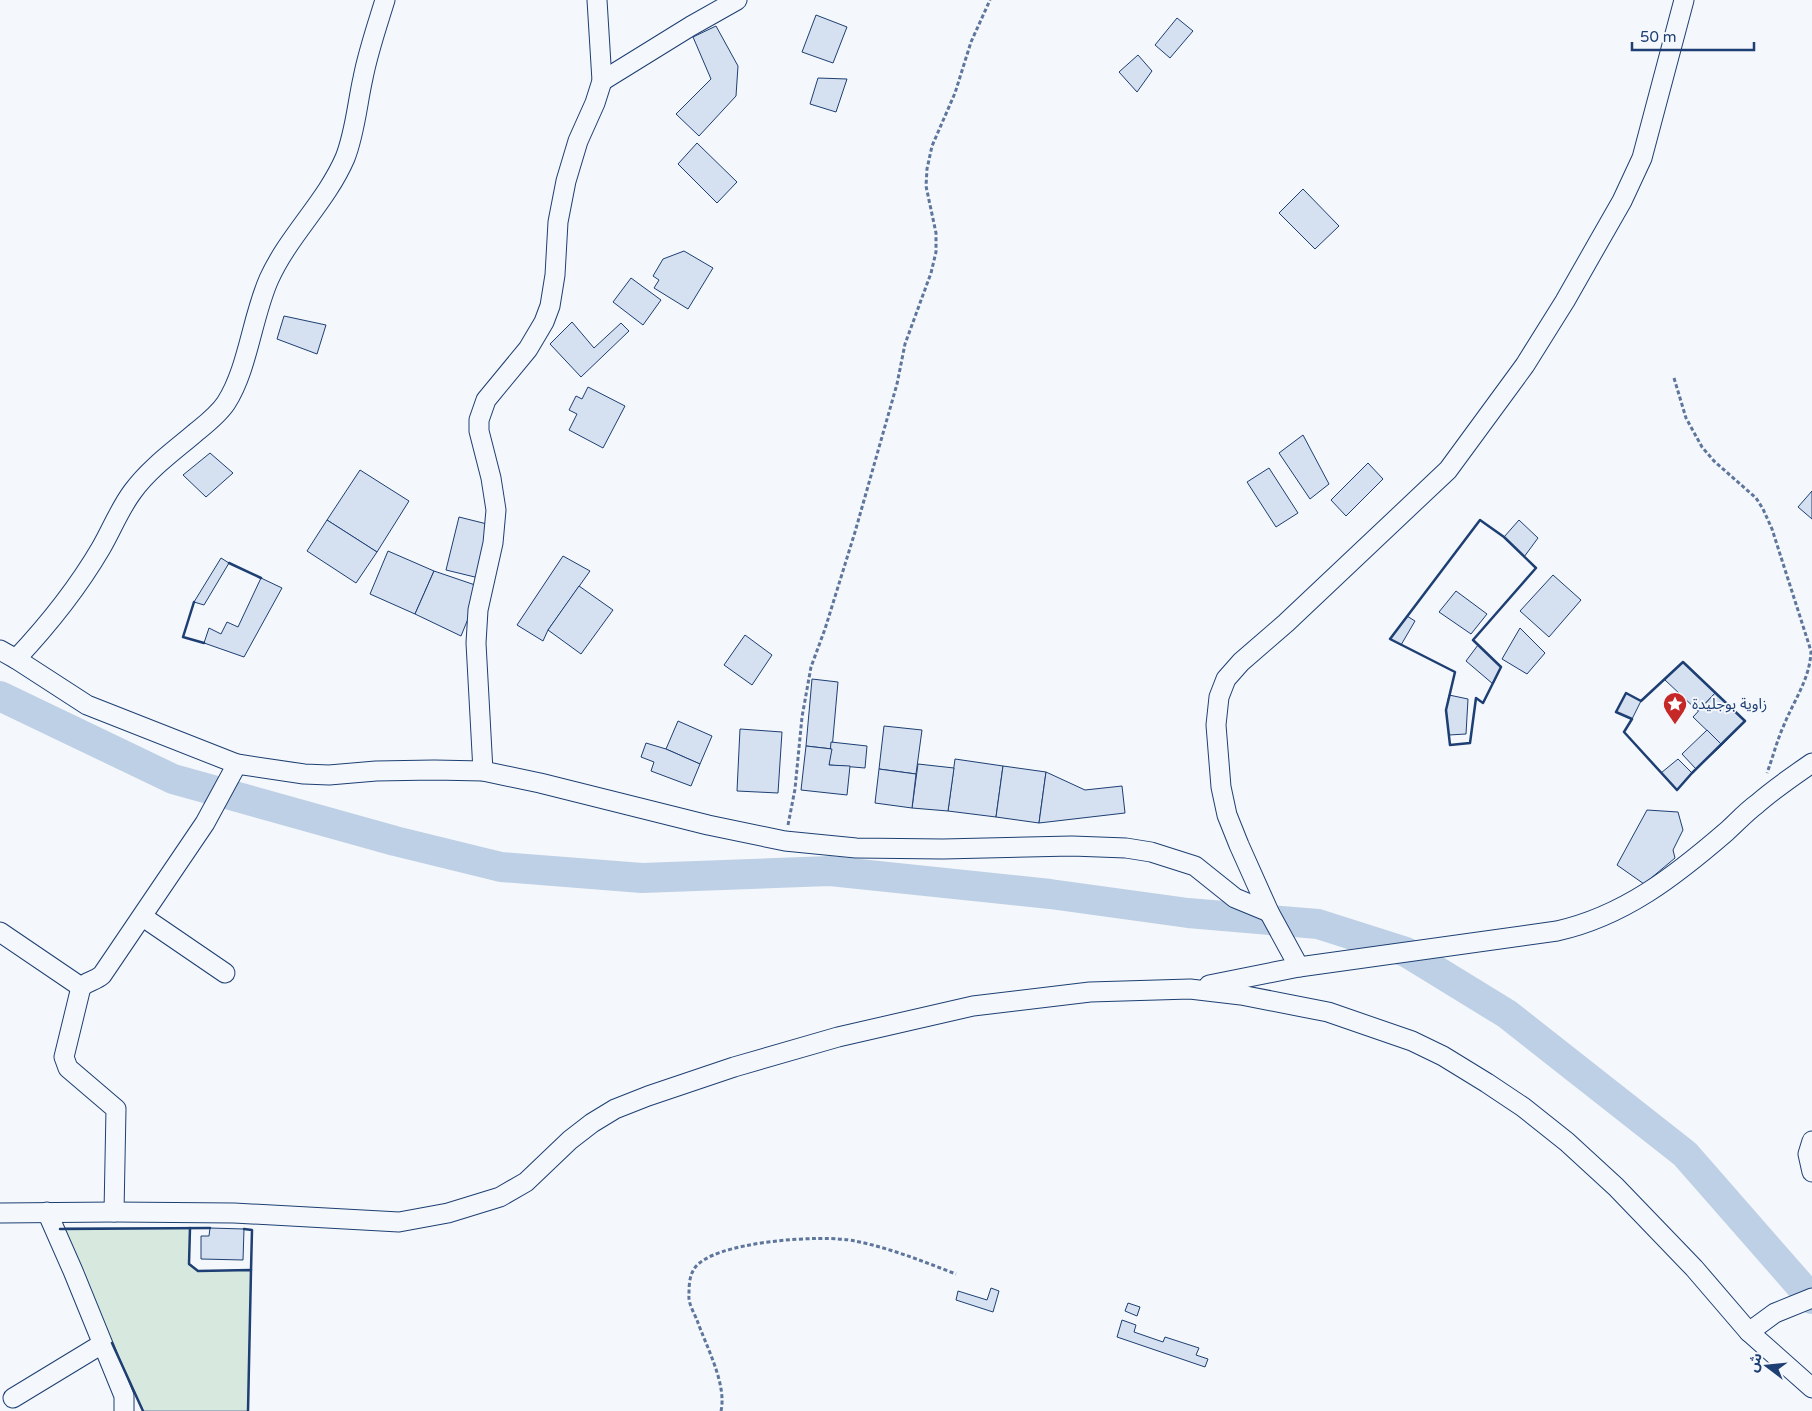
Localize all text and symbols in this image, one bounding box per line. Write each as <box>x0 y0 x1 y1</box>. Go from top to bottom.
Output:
scale bar <box>1632 20 1754 52</box>
text: 50 m <box>1640 28 1677 46</box>
place icon: زاوية بوجليدة <box>1662 691 1688 725</box>
place label: زاوية بوجليدة <box>1692 695 1767 713</box>
north arrow <box>1742 1341 1792 1391</box>
text: ش <box>1744 1351 1766 1374</box>

